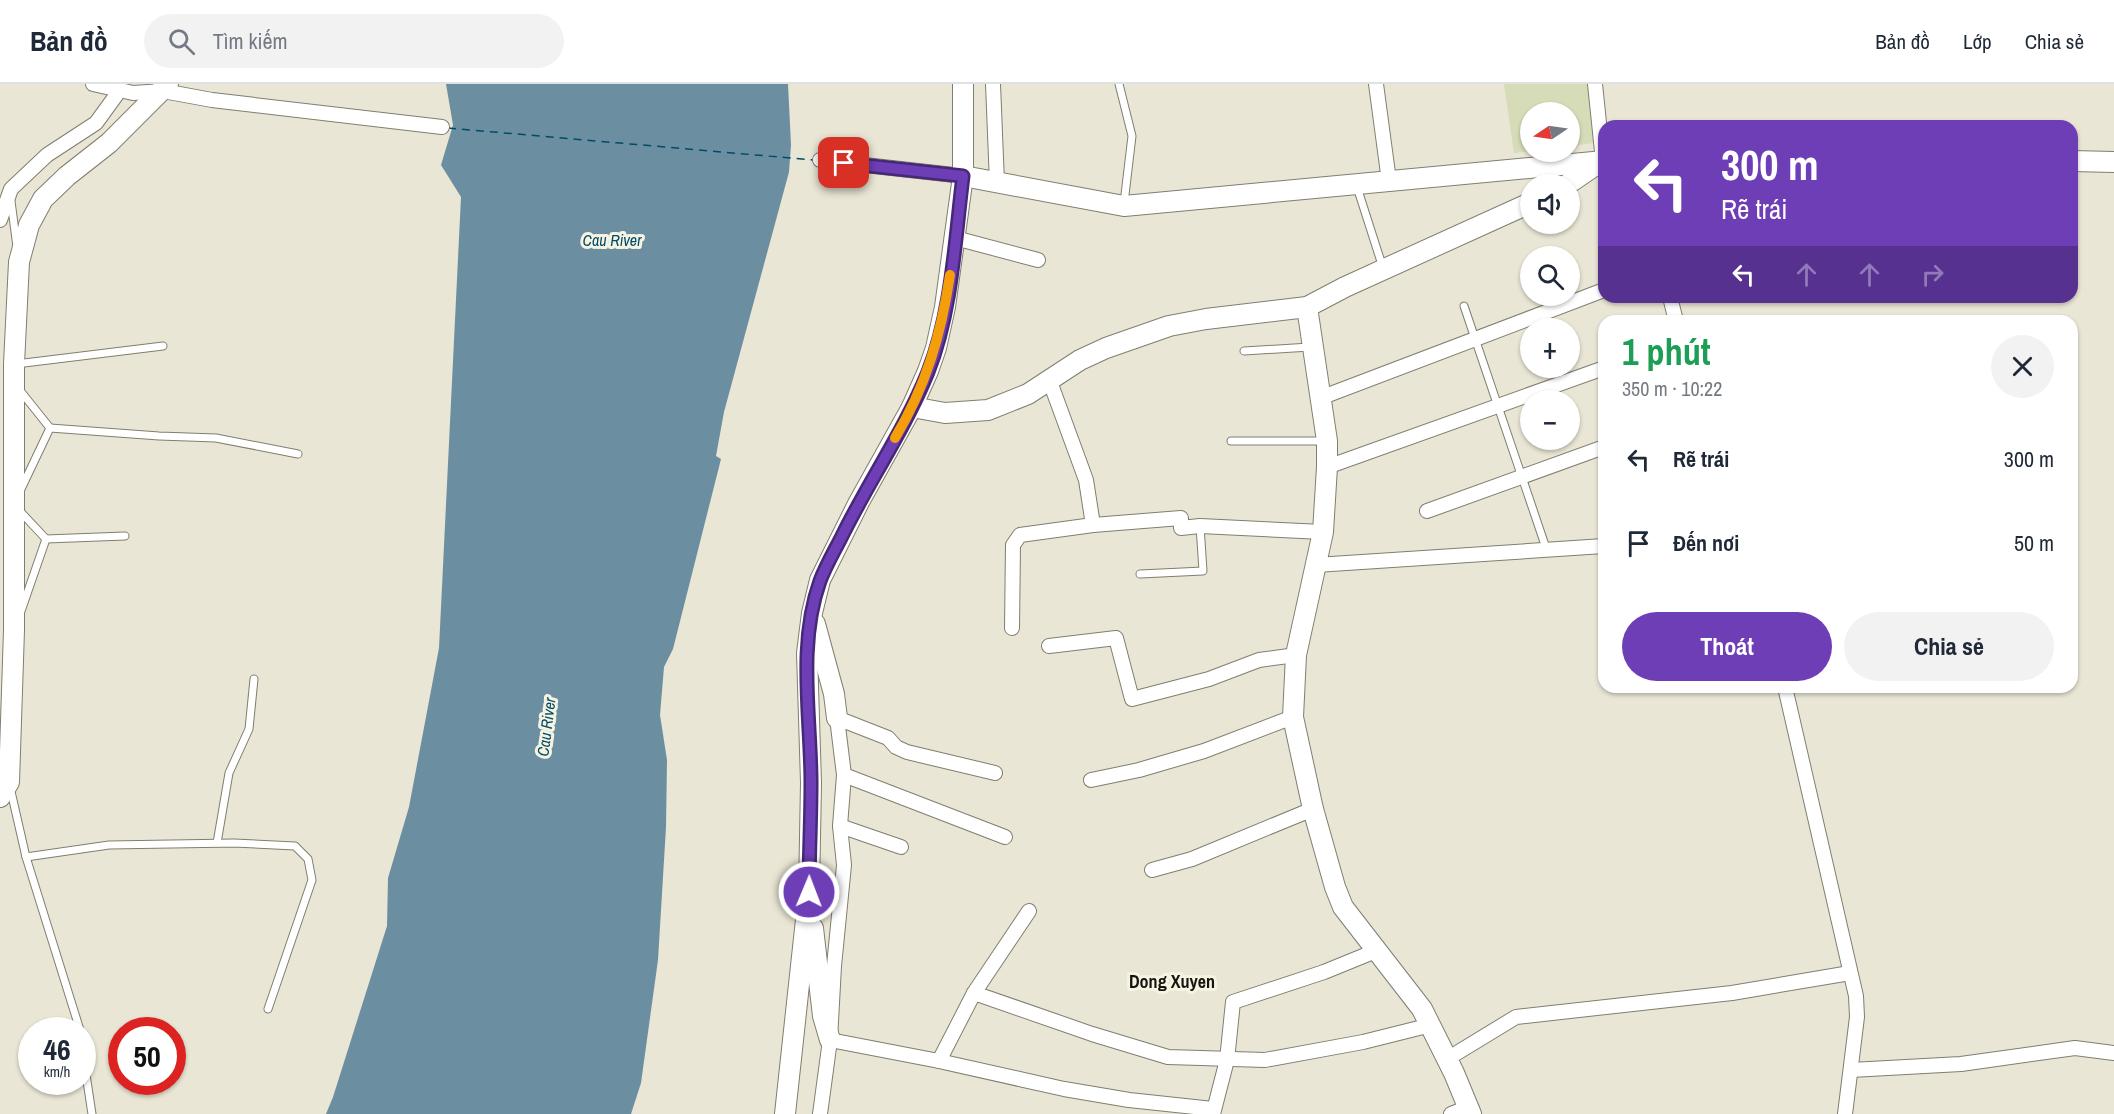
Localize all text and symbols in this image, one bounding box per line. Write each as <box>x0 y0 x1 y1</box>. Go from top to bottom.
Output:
search box <box>144 14 564 68</box>
text: Bản đồ <box>30 22 108 60</box>
icon: search <box>165 25 198 58</box>
text: Tìm kiếm <box>213 26 288 56</box>
text: Bản đồ <box>1875 27 1930 56</box>
text: Lớp <box>1963 27 1992 56</box>
text: Chia sẻ <box>2025 27 2084 56</box>
north arrow <box>1520 102 1580 162</box>
map controls <box>1520 102 1580 450</box>
pin <box>818 137 869 188</box>
text: 300 m <box>1721 137 1819 193</box>
icon: left <box>1622 144 1700 222</box>
icon: arrive <box>827 146 860 179</box>
button: sound <box>1520 174 1580 234</box>
text: Rẽ trái <box>1721 191 1787 227</box>
water label: Cau River <box>582 229 642 251</box>
button: search <box>1520 246 1580 306</box>
icon: left <box>1727 258 1760 291</box>
icon: ahead <box>1790 258 1823 291</box>
icon: ahead <box>1853 258 1886 291</box>
icon: right <box>1916 258 1949 291</box>
button: + <box>1520 318 1580 378</box>
text: 1 phút <box>1622 328 1711 376</box>
button: close <box>1991 335 2054 398</box>
text: 350 m · 10:22 <box>1622 375 1722 402</box>
button: − <box>1520 390 1580 450</box>
icon: left <box>1622 443 1655 476</box>
text: Rẽ trái <box>1673 444 1729 474</box>
text: 300 m <box>2004 444 2054 474</box>
icon: arrive <box>1622 527 1655 560</box>
text: Đến nơi <box>1673 528 1739 558</box>
text: 50 m <box>2014 528 2054 558</box>
button: Thoát <box>1622 612 1832 681</box>
button: Chia sẻ <box>1844 612 2054 681</box>
water label: Cau River <box>531 696 561 758</box>
position arrow <box>777 860 841 924</box>
district label: Dong Xuyen <box>1129 969 1215 994</box>
speed limit sign: 50 <box>108 1017 186 1095</box>
text: 46 <box>43 1029 71 1069</box>
text: km/h <box>44 1061 70 1082</box>

